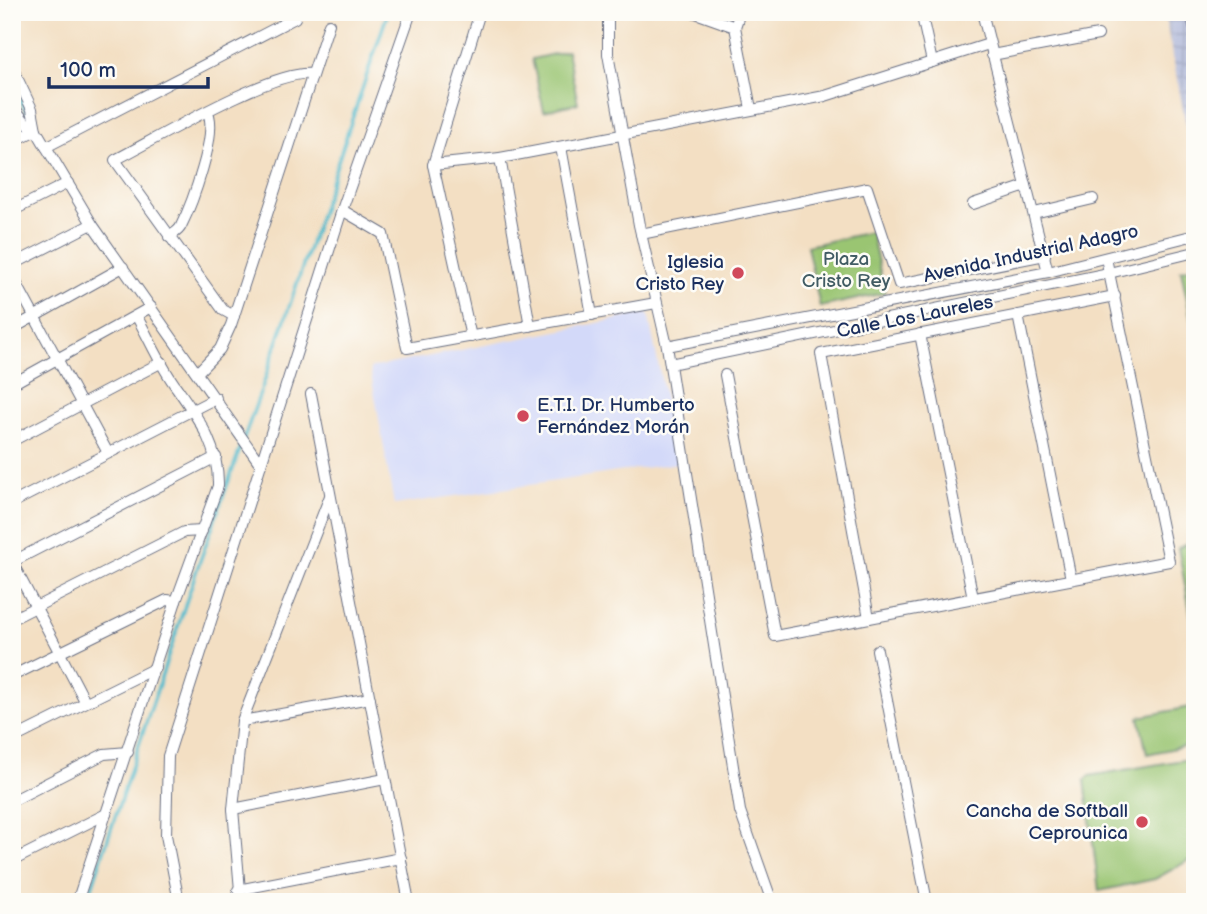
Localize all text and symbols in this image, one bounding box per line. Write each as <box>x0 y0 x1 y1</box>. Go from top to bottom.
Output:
scale bar <box>49 46 208 90</box>
text: 100 m <box>60 58 116 83</box>
street label: Avenida Industrial Adagro <box>921 220 1141 288</box>
park label: Plaza Cristo Rey <box>802 248 891 293</box>
place label: Iglesia Cristo Rey <box>635 251 724 296</box>
marker: Iglesia Cristo Rey <box>730 265 746 281</box>
street label: Calle Los Laureles <box>835 291 995 343</box>
place label: E.T.I. Dr. Humberto Fernández Morán <box>537 394 695 439</box>
marker: E.T.I. Dr. Humberto Fernández Morán <box>515 408 531 424</box>
place label: Cancha de Softball Ceprounica <box>966 800 1128 845</box>
marker: Cancha de Softball Ceprounica <box>1134 814 1150 830</box>

